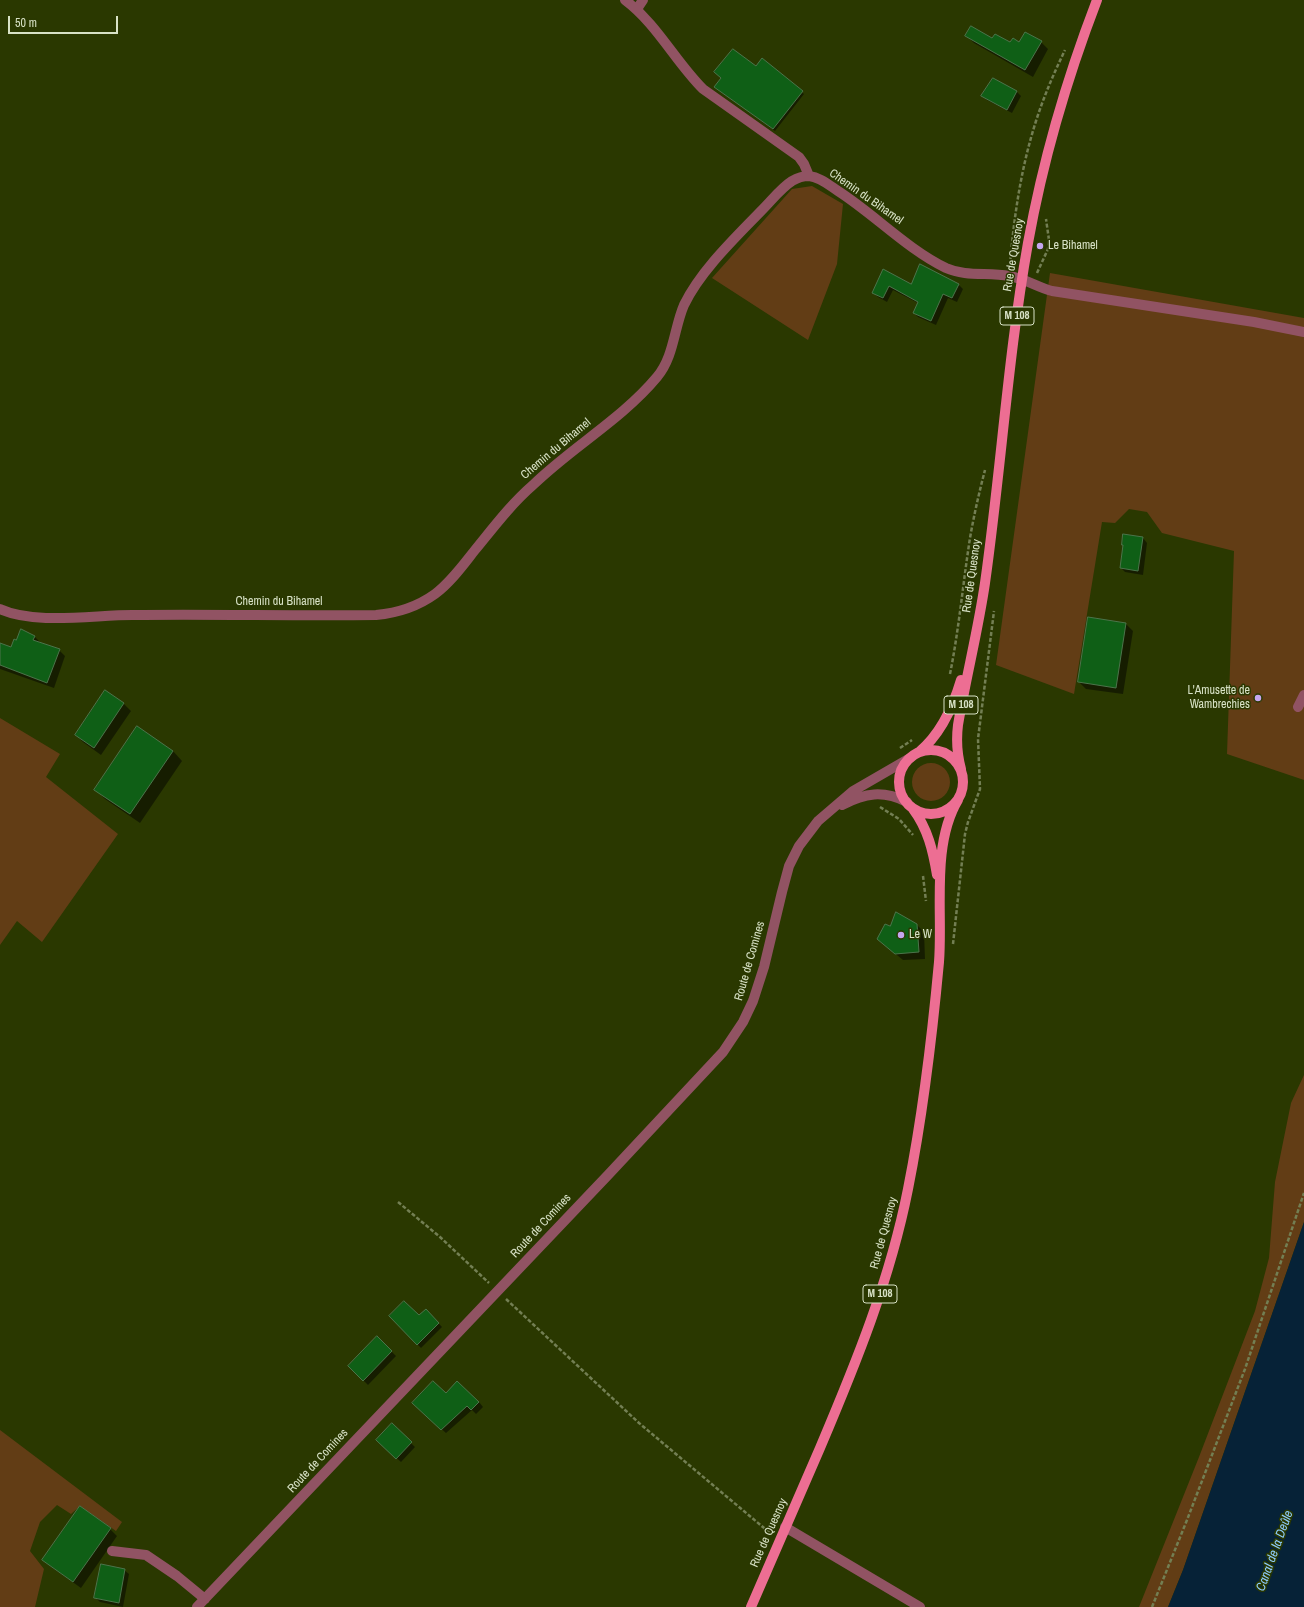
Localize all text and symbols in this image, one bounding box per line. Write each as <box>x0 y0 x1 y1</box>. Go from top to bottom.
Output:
scale bar <box>10 8 120 34</box>
text: 50 m <box>15 15 37 31</box>
street label: Chemin du Bihamel <box>826 166 906 228</box>
street label: Rue de Quesnoy <box>1000 217 1028 293</box>
place label: Le Bihamel <box>1048 239 1098 253</box>
marker: Le Bihamel <box>1035 241 1045 251</box>
road number: M 108 <box>1000 307 1034 325</box>
street label: Chemin du Bihamel <box>518 416 594 482</box>
street label: Rue de Quesnoy <box>960 538 984 614</box>
street label: Chemin du Bihamel <box>236 595 322 609</box>
place label: L'Amusette de Wambrechies <box>1187 684 1250 712</box>
marker: L'Amusette de Wambrechies <box>1253 693 1263 703</box>
road number: M 108 <box>944 696 978 714</box>
street label: Route de Comines <box>732 920 768 1002</box>
place label: Le W <box>909 928 932 942</box>
marker: Le W <box>896 930 906 940</box>
street label: Route de Comines <box>508 1191 574 1261</box>
street label: Rue de Quesnoy <box>867 1195 901 1271</box>
road number: M 108 <box>863 1285 897 1303</box>
street label: Route de Comines <box>285 1426 351 1496</box>
street label: Rue de Quesnoy <box>747 1496 791 1570</box>
water label: Canal de la Deûle <box>1253 1509 1297 1593</box>

